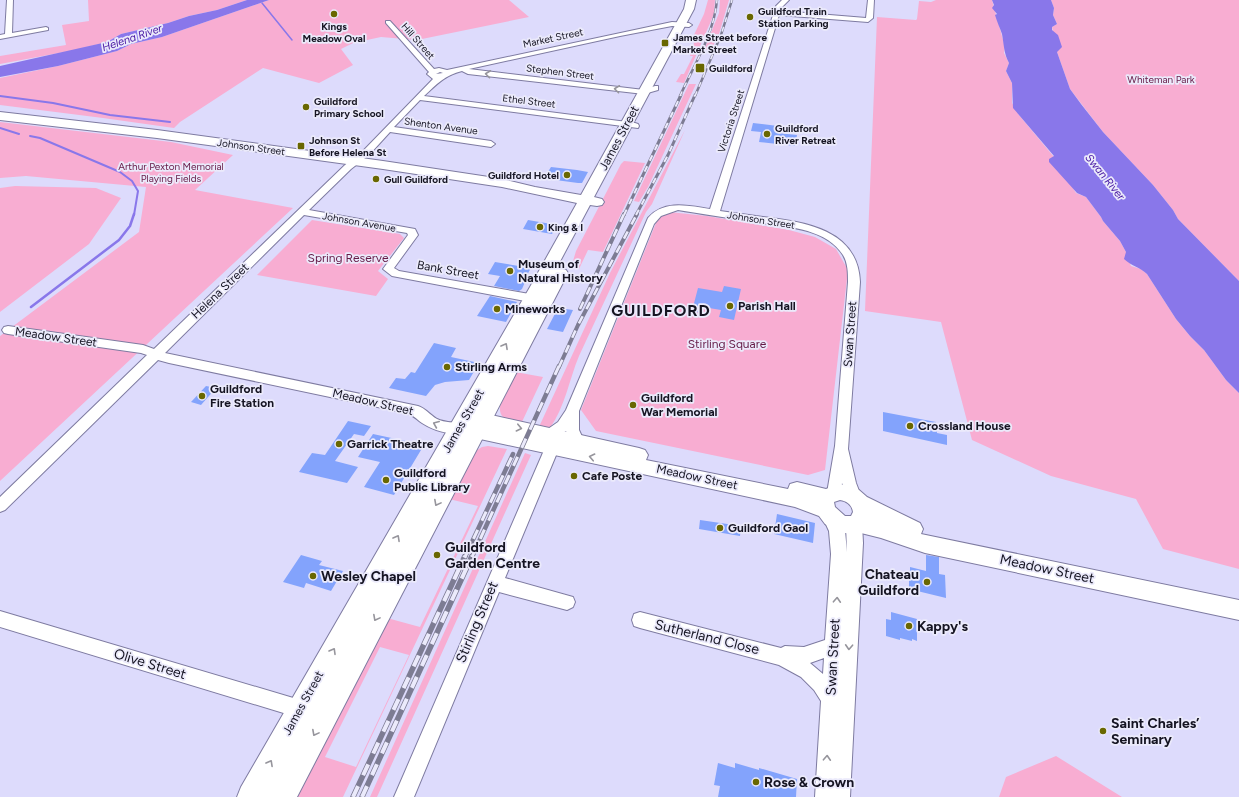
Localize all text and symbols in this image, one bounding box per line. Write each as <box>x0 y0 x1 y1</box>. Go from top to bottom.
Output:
place label: Guildford Train Station Parking <box>758 5 829 30</box>
marker: Kings Meadow Oval <box>329 9 339 19</box>
marker: Guildford Train Station Parking <box>745 12 755 22</box>
place label: Kings Meadow Oval <box>303 20 365 45</box>
street label: Hill Street <box>398 20 438 62</box>
water label: Helena River <box>100 21 165 54</box>
street label: Market Street <box>522 25 585 51</box>
place label: James Street before Market Street <box>673 31 767 56</box>
marker: James Street before Market Street <box>660 38 670 48</box>
street label: Stephen Street <box>525 61 595 83</box>
marker: Guildford <box>694 62 706 74</box>
place label: Guildford <box>709 62 753 75</box>
one-way arrow <box>485 70 491 79</box>
park label: Whiteman Park <box>1127 73 1195 86</box>
one-way arrow <box>614 84 620 93</box>
street label: Victoria Street <box>715 88 747 154</box>
street label: Ethel Street <box>502 91 557 111</box>
place label: Guildford Primary School <box>314 95 384 120</box>
marker: Guildford Primary School <box>301 102 311 112</box>
street label: James Street <box>596 103 642 173</box>
street label: Shenton Avenue <box>403 114 479 138</box>
place label: Guildford River Retreat <box>775 122 836 147</box>
marker: Guildford River Retreat <box>762 129 772 139</box>
place label: Johnson St Before Helena St <box>309 134 387 159</box>
street label: Johnson Street <box>216 136 286 158</box>
marker: Johnson St Before Helena St <box>296 141 306 151</box>
water label: Swan River <box>1083 151 1128 204</box>
park label: Arthur Pexton Memorial Playing Fields <box>118 160 224 185</box>
place label: Guildford Hotel <box>488 169 559 182</box>
marker: Guildford Hotel <box>562 170 572 180</box>
place label: Gull Guildford <box>384 173 448 186</box>
marker: Gull Guildford <box>371 174 381 184</box>
street label: Johnson Street <box>726 208 796 232</box>
street label: Johnson Avenue <box>321 209 397 235</box>
place label: King & I <box>548 221 583 234</box>
marker: King & I <box>535 222 545 232</box>
park label: Spring Reserve <box>308 251 389 265</box>
place label: Museum of Natural History <box>518 257 603 285</box>
street label: Bank Street <box>416 258 480 282</box>
street label: Helena Street <box>188 260 252 322</box>
marker: Museum of Natural History <box>505 266 515 276</box>
place label: Parish Hall <box>738 299 796 313</box>
street label: Swan Street <box>841 300 859 367</box>
district label: GUILDFORD <box>611 301 711 320</box>
marker: Parish Hall <box>725 301 735 311</box>
place label: Mineworks <box>505 302 565 316</box>
marker: Mineworks <box>492 304 502 314</box>
street label: Meadow Street <box>14 324 98 350</box>
park label: Stirling Square <box>688 337 767 351</box>
one-way arrow <box>501 342 508 350</box>
place label: Stirling Arms <box>455 360 527 374</box>
marker: Stirling Arms <box>442 362 452 372</box>
place label: Guildford Fire Station <box>210 382 274 410</box>
street label: Meadow Street <box>331 386 415 418</box>
street label: James Street <box>439 386 487 455</box>
marker: Guildford Fire Station <box>197 391 207 401</box>
place label: Guildford War Memorial <box>641 391 718 419</box>
marker: Guildford War Memorial <box>628 400 638 410</box>
place label: Crossland House <box>918 419 1011 433</box>
one-way arrow <box>433 420 440 428</box>
marker: Crossland House <box>905 421 915 431</box>
one-way arrow <box>516 423 522 431</box>
place label: Garrick Theatre <box>347 437 434 451</box>
marker: Garrick Theatre <box>334 439 344 449</box>
one-way arrow <box>589 453 596 461</box>
street label: Meadow Street <box>655 462 739 493</box>
place label: Guildford Public Library <box>394 466 470 494</box>
place label: Cafe Poste <box>582 469 643 483</box>
marker: Cafe Poste <box>569 471 579 481</box>
marker: Guildford Public Library <box>381 475 391 485</box>
one-way arrow <box>434 499 441 507</box>
place label: Guildford Gaol <box>728 521 808 535</box>
marker: Guildford Gaol <box>715 523 725 533</box>
one-way arrow <box>392 534 400 542</box>
place label: Guildford Garden Centre <box>445 539 540 572</box>
marker: Guildford Garden Centre <box>432 550 442 560</box>
street label: Meadow Street <box>998 551 1096 587</box>
place label: Chateau Guildford <box>858 566 919 599</box>
place label: Wesley Chapel <box>321 568 416 585</box>
marker: Wesley Chapel <box>308 571 318 581</box>
marker: Chateau Guildford <box>922 577 932 587</box>
street label: Stirling Street <box>452 579 502 665</box>
one-way arrow <box>832 597 841 603</box>
one-way arrow <box>373 614 380 621</box>
street label: Sutherland Close <box>653 616 761 658</box>
street label: Swan Street <box>822 618 844 696</box>
place label: Kappy's <box>917 618 968 635</box>
marker: Kappy's <box>904 621 914 631</box>
one-way arrow <box>844 644 853 650</box>
street label: Olive Street <box>112 645 188 683</box>
one-way arrow <box>328 648 335 655</box>
street label: James Street <box>280 668 327 738</box>
place label: Saint Charles’ Seminary <box>1111 715 1199 748</box>
marker: Saint Charles’ Seminary <box>1098 726 1108 736</box>
one-way arrow <box>312 729 320 736</box>
one-way arrow <box>823 755 832 761</box>
one-way arrow <box>265 760 272 767</box>
place label: Rose & Crown <box>764 774 854 791</box>
marker: Rose & Crown <box>751 777 761 787</box>

